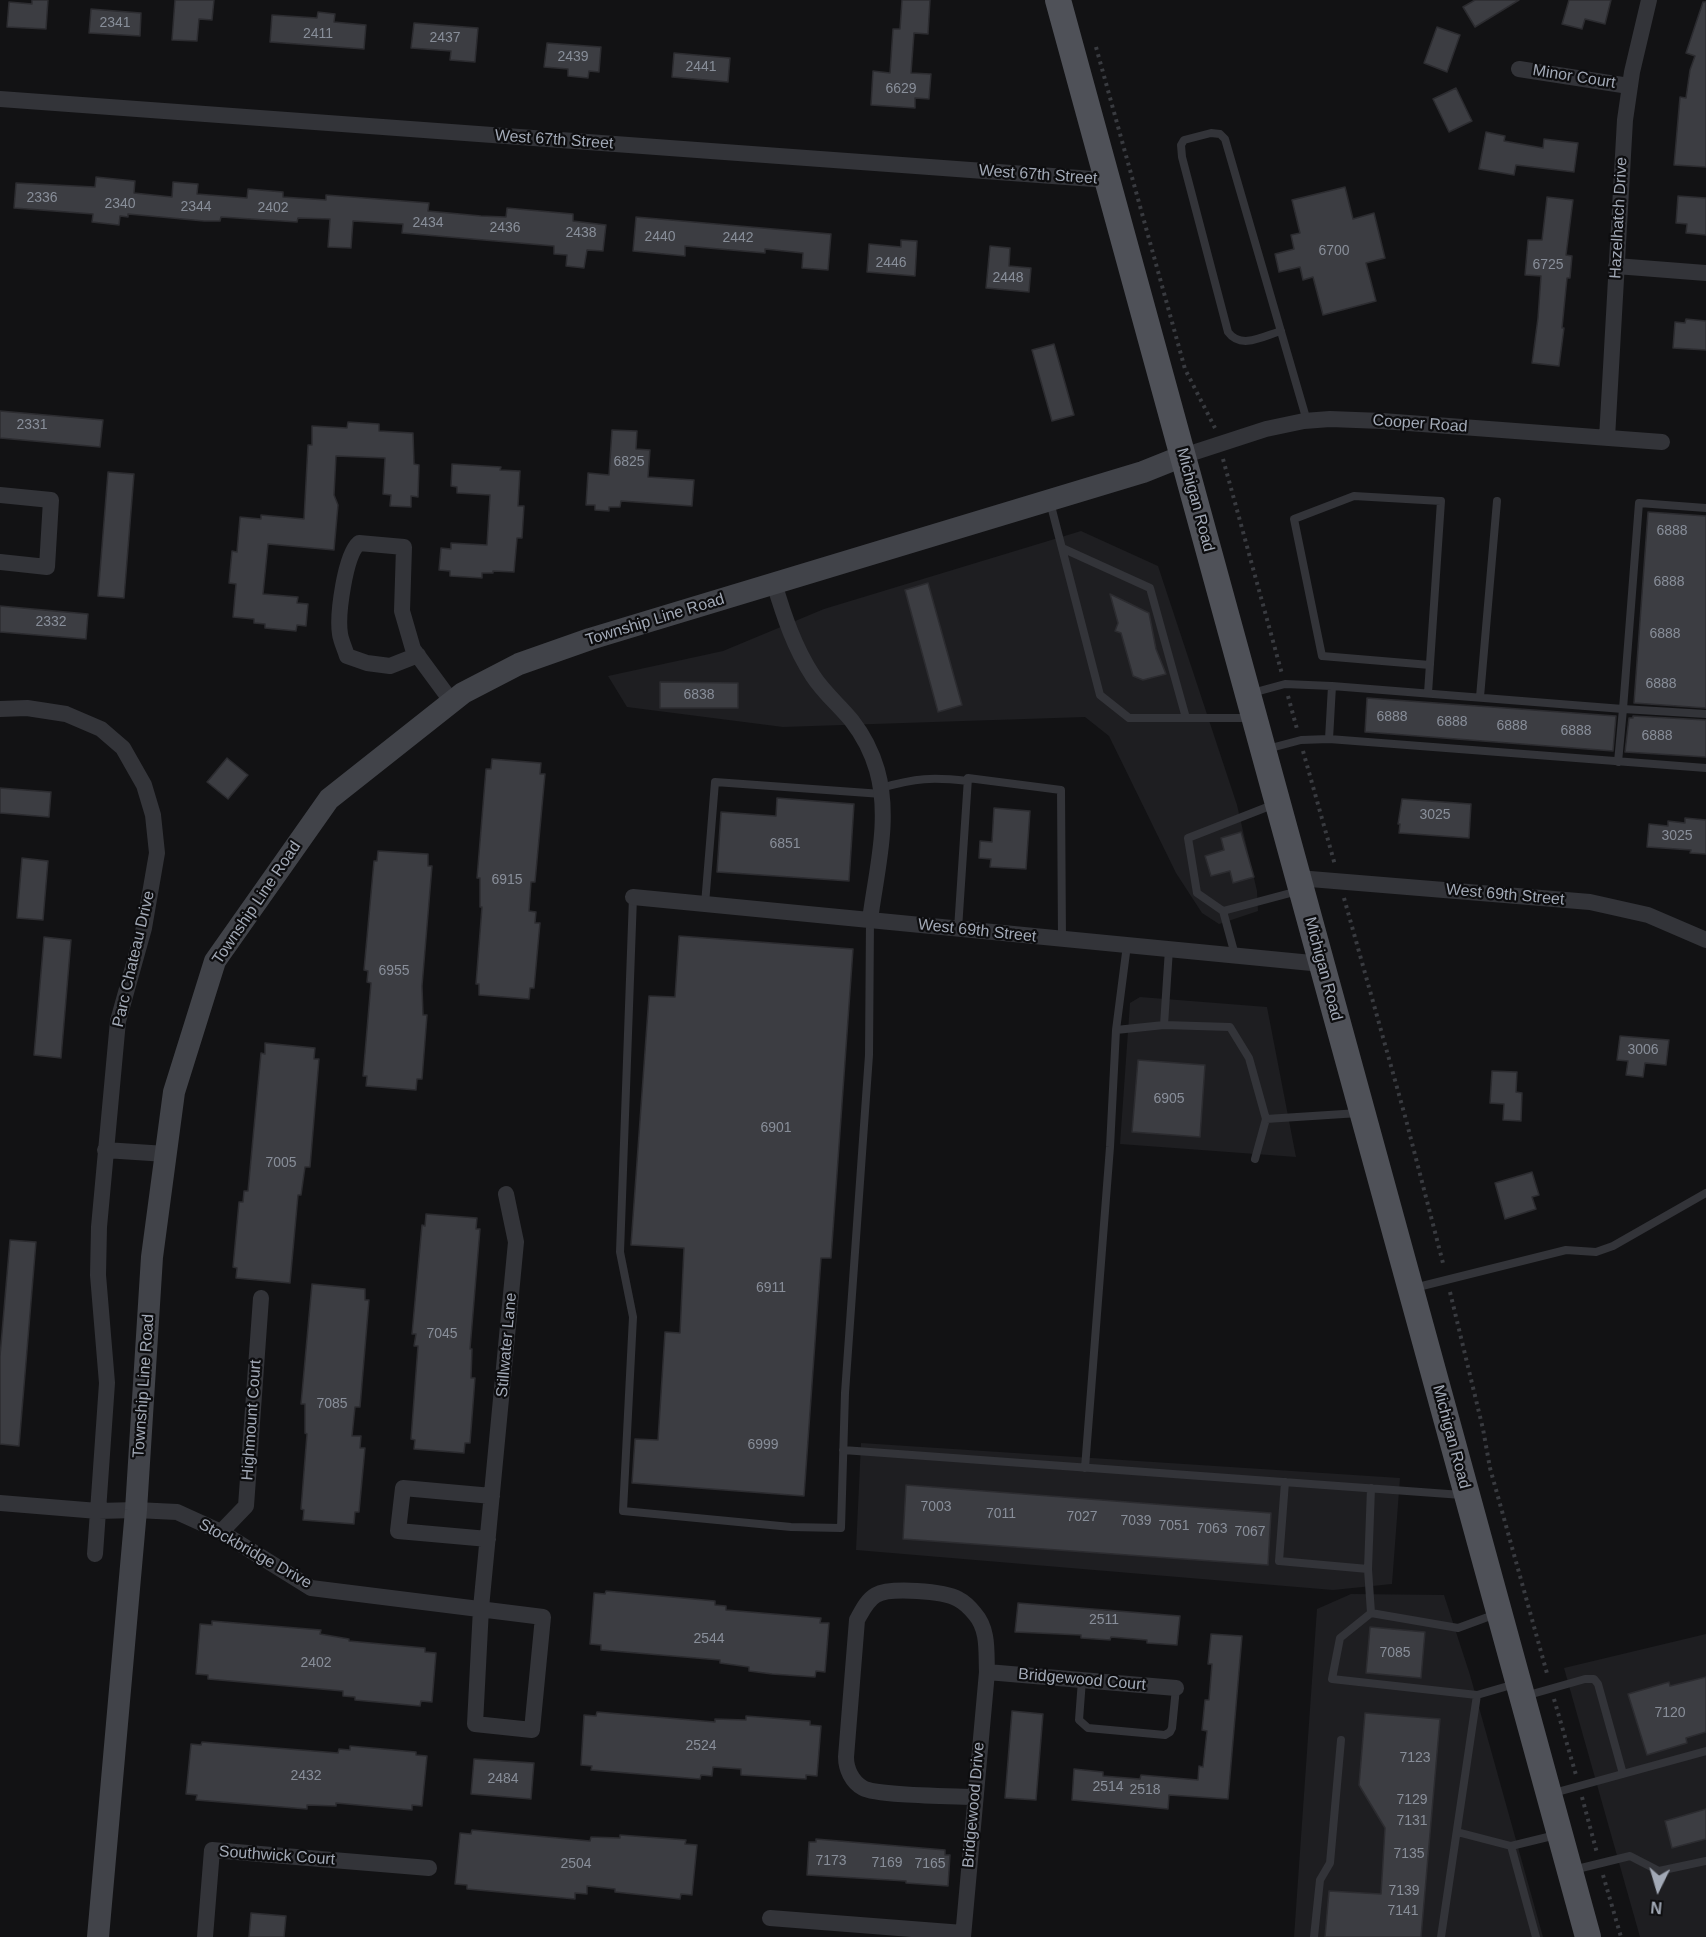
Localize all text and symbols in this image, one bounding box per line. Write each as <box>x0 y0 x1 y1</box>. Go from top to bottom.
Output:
house number: 2341 <box>99 15 131 31</box>
house number: 2411 <box>303 26 333 42</box>
house number: 2437 <box>429 30 461 46</box>
house number: 2439 <box>557 49 589 65</box>
house number: 2441 <box>685 59 717 75</box>
street label: Minor Court <box>1531 61 1617 93</box>
house number: 6629 <box>885 81 917 97</box>
street label: West 67th Street <box>494 126 614 154</box>
street label: Hazelhatch Drive <box>1606 157 1632 279</box>
street label: West 67th Street <box>978 161 1098 189</box>
house number: 2336 <box>26 190 58 206</box>
house number: 2340 <box>104 196 136 212</box>
house number: 2344 <box>180 199 212 215</box>
house number: 2402 <box>257 200 289 216</box>
house number: 2434 <box>412 215 444 231</box>
house number: 2436 <box>489 220 521 236</box>
house number: 2438 <box>565 225 597 241</box>
house number: 2440 <box>644 229 676 245</box>
house number: 2442 <box>722 230 754 246</box>
house number: 6700 <box>1318 243 1350 259</box>
house number: 2446 <box>875 255 907 271</box>
house number: 6725 <box>1532 257 1564 273</box>
house number: 2448 <box>992 270 1024 286</box>
street label: Cooper Road <box>1372 411 1468 437</box>
house number: 2331 <box>16 417 48 433</box>
street label: Michigan Road <box>1172 446 1218 554</box>
house number: 6825 <box>613 454 645 470</box>
house number: 6888 <box>1656 523 1688 539</box>
house number: 6888 <box>1653 574 1685 590</box>
street label: Township Line Road <box>583 590 727 650</box>
house number: 2332 <box>35 614 67 630</box>
house number: 6888 <box>1649 626 1681 642</box>
house number: 6888 <box>1645 676 1677 692</box>
house number: 6838 <box>683 687 715 703</box>
house number: 6888 <box>1376 709 1408 725</box>
house number: 6888 <box>1436 714 1468 730</box>
house number: 6888 <box>1496 718 1528 734</box>
house number: 6888 <box>1560 723 1592 739</box>
house number: 6888 <box>1641 728 1673 744</box>
house number: 3025 <box>1419 807 1451 823</box>
house number: 3025 <box>1661 828 1693 844</box>
house number: 6851 <box>769 836 801 852</box>
street label: Township Line Road <box>209 838 305 968</box>
house number: 6915 <box>491 872 523 888</box>
street label: West 69th Street <box>1445 880 1565 910</box>
street label: Parc Chateau Drive <box>109 889 159 1029</box>
street label: West 69th Street <box>917 915 1037 947</box>
street label: Michigan Road <box>1300 915 1346 1023</box>
house number: 6955 <box>378 963 410 979</box>
house number: 3006 <box>1627 1042 1659 1058</box>
house number: 6905 <box>1153 1091 1185 1107</box>
house number: 6901 <box>760 1120 792 1136</box>
house number: 7005 <box>265 1155 297 1171</box>
house number: 6911 <box>756 1280 786 1296</box>
street label: Stillwater Lane <box>493 1292 521 1398</box>
street label: Township Line Road <box>129 1313 159 1459</box>
house number: 7045 <box>426 1326 458 1342</box>
street label: Highmount Court <box>238 1359 266 1481</box>
street label: Michigan Road <box>1428 1383 1474 1491</box>
house number: 7085 <box>316 1396 348 1412</box>
house number: 6999 <box>747 1437 779 1453</box>
house number: 7003 <box>920 1499 952 1515</box>
house number: 7011 <box>986 1506 1016 1522</box>
house number: 7027 <box>1066 1509 1098 1525</box>
house number: 7039 <box>1120 1513 1152 1529</box>
street label: Stockbridge Drive <box>195 1515 315 1593</box>
house number: 7051 <box>1158 1518 1190 1534</box>
house number: 7063 <box>1196 1521 1228 1537</box>
house number: 7067 <box>1234 1524 1266 1540</box>
house number: 2511 <box>1089 1612 1119 1628</box>
house number: 2544 <box>693 1631 725 1647</box>
house number: 7085 <box>1379 1645 1411 1661</box>
house number: 2402 <box>300 1655 332 1671</box>
street label: Bridgewood Court <box>1017 1665 1147 1695</box>
house number: 7120 <box>1654 1705 1686 1721</box>
house number: 2524 <box>685 1738 717 1754</box>
street label: Bridgewood Drive <box>959 1741 989 1869</box>
house number: 7123 <box>1399 1750 1431 1766</box>
house number: 2432 <box>290 1768 322 1784</box>
house number: 2484 <box>487 1771 519 1787</box>
house number: 2514 <box>1092 1779 1124 1795</box>
house number: 2518 <box>1129 1782 1161 1798</box>
house number: 7129 <box>1396 1792 1428 1808</box>
house number: 7131 <box>1396 1813 1428 1829</box>
street label: Southwick Court <box>218 1842 336 1870</box>
house number: 7135 <box>1393 1846 1425 1862</box>
house number: 7173 <box>815 1853 847 1869</box>
house number: 7169 <box>871 1855 903 1871</box>
house number: 2504 <box>560 1856 592 1872</box>
house number: 7165 <box>914 1856 946 1872</box>
north arrow <box>1628 1859 1688 1919</box>
house number: 7139 <box>1388 1883 1420 1899</box>
text: N <box>1650 1898 1663 1916</box>
house number: 7141 <box>1387 1903 1419 1919</box>

